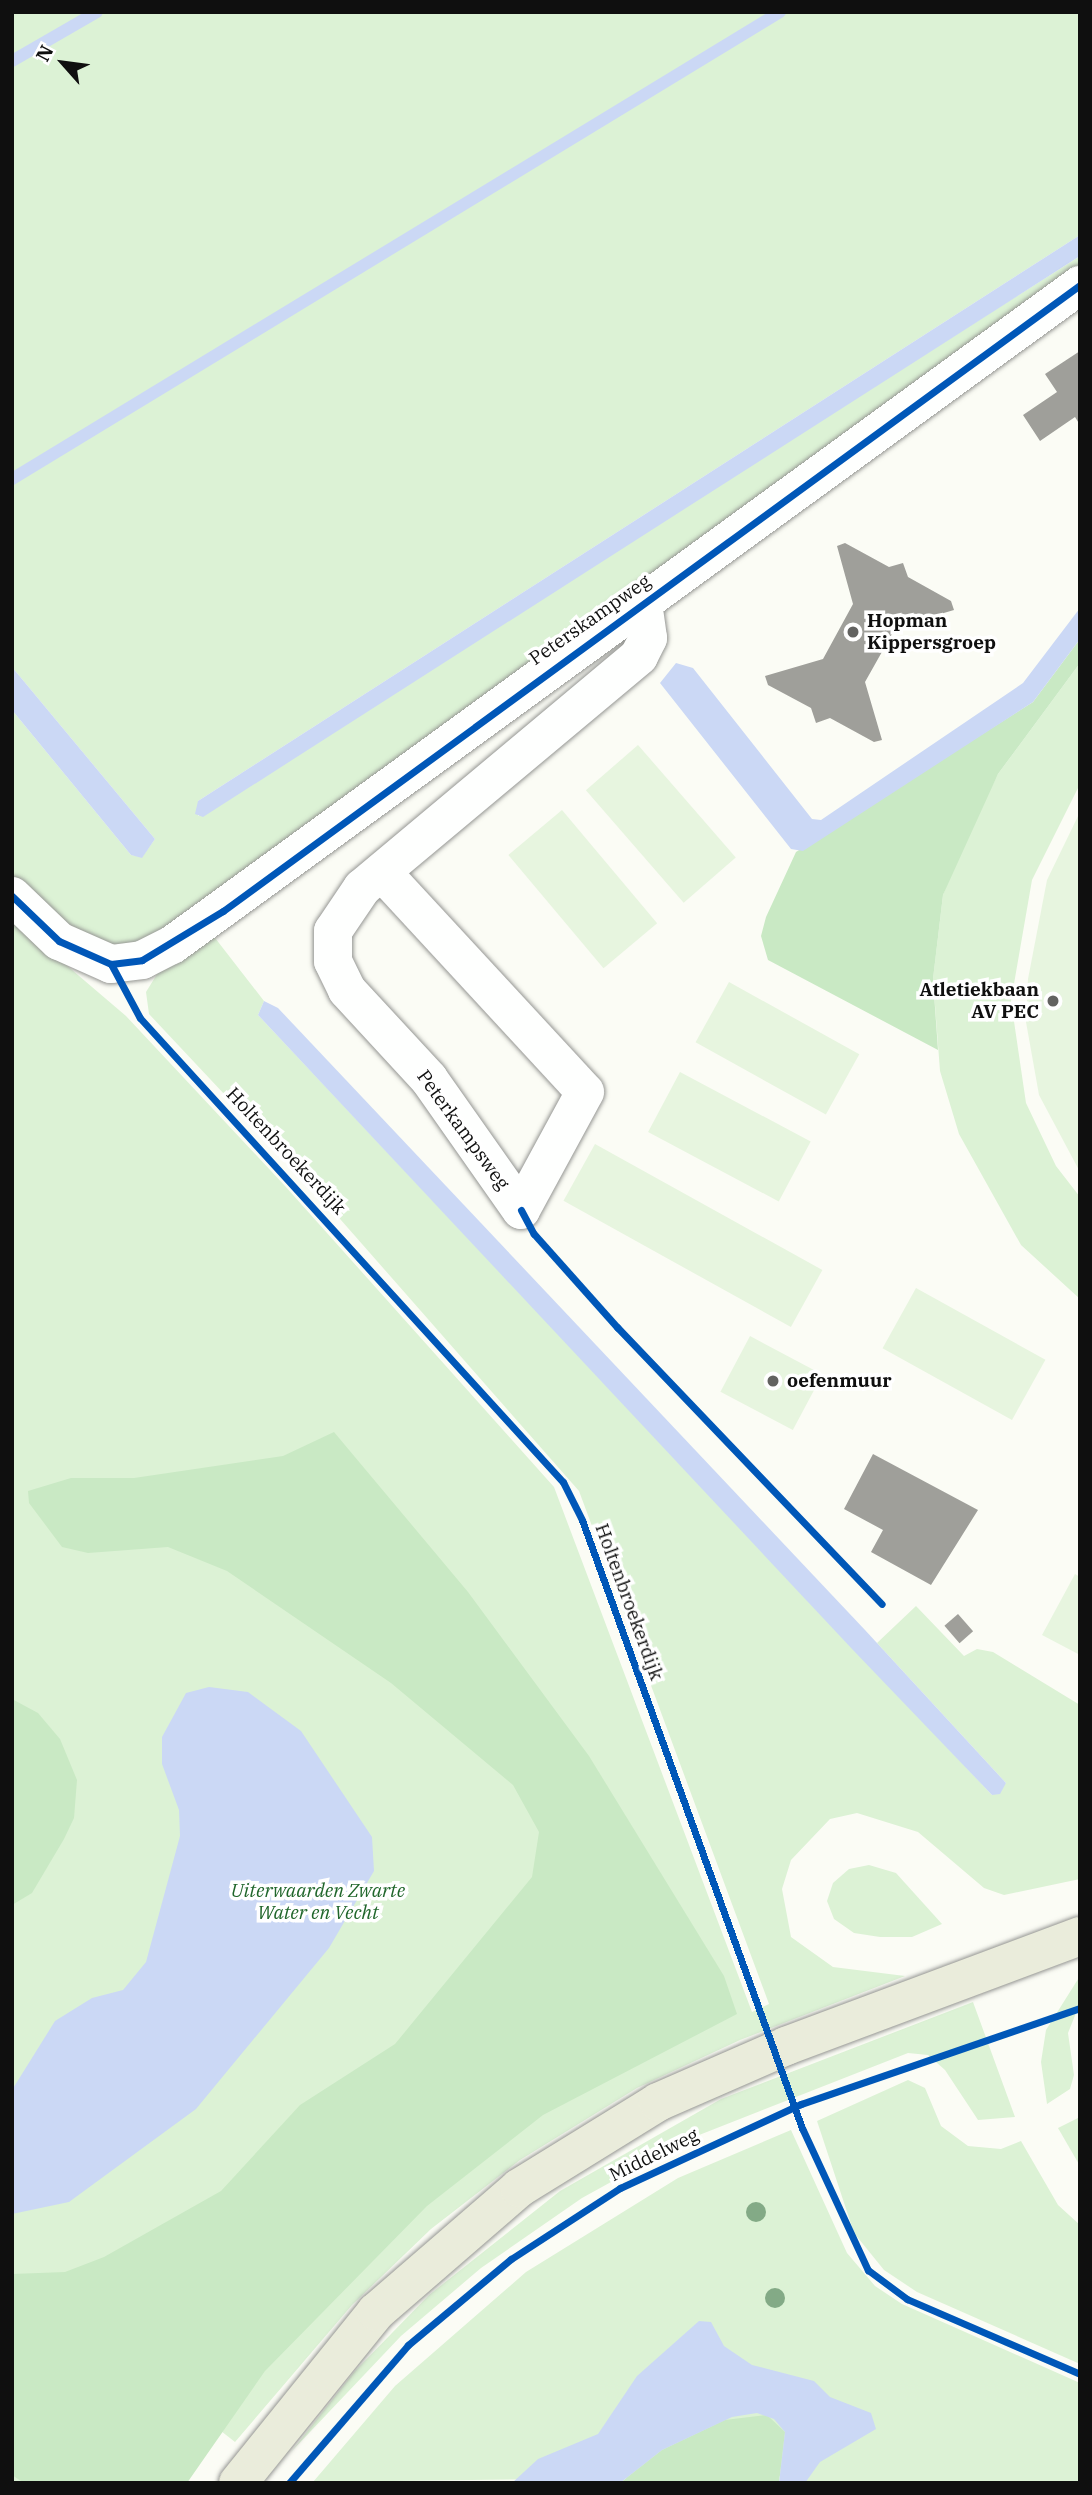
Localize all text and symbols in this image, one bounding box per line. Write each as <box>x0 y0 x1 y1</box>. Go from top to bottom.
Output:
north arrow <box>28 28 98 98</box>
text: N <box>30 41 59 65</box>
street label: Peterskampweg <box>525 570 655 670</box>
place label: Hopman Kippersgroep <box>867 610 996 654</box>
marker: Hopman Kippersgroep <box>845 624 861 640</box>
place label: Atletiekbaan AV PEC <box>919 979 1039 1023</box>
marker: Atletiekbaan AV PEC <box>1045 993 1061 1009</box>
street label: Peterkampsweg <box>412 1066 514 1194</box>
street label: Holtenbroekerdijk <box>221 1083 351 1219</box>
place label: oefenmuur <box>787 1370 892 1392</box>
marker: oefenmuur <box>765 1373 781 1389</box>
street label: Holtenbroekerdijk <box>590 1521 668 1683</box>
park label: Uiterwaarden Zwarte Water en Vecht <box>231 1880 405 1924</box>
street label: Middelweg <box>606 2124 702 2186</box>

